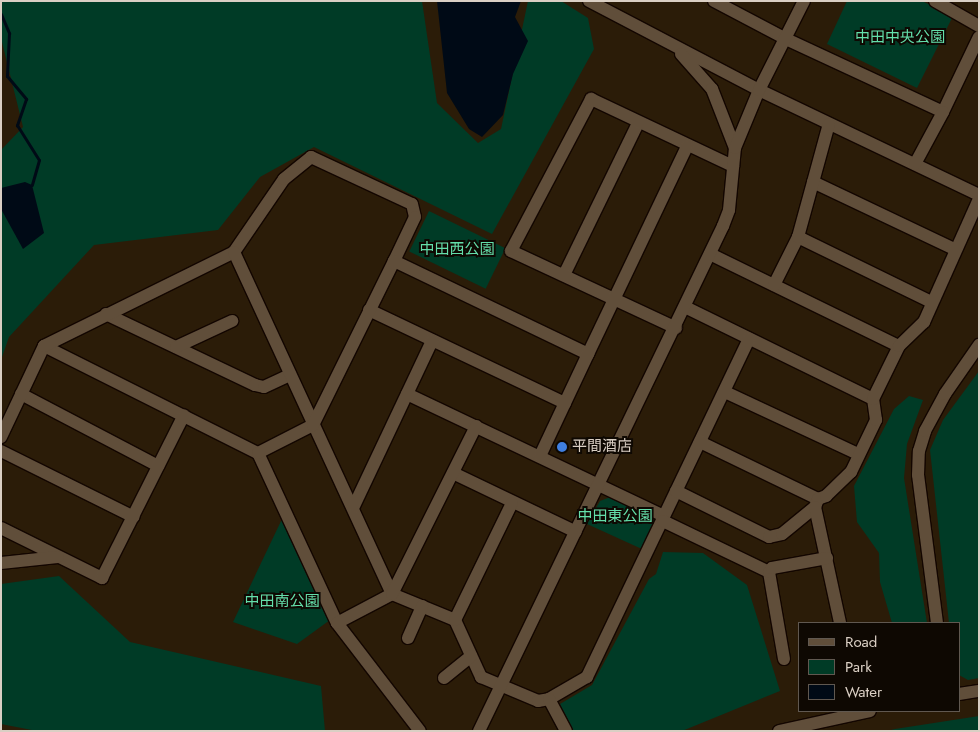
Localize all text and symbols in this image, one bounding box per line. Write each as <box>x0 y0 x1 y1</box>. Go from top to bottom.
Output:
park label: 中田中央公園 <box>855 29 945 47</box>
park label: 中田西公園 <box>420 241 494 259</box>
place label: 平間酒店 <box>572 438 632 456</box>
marker: 平間酒店 <box>556 441 568 453</box>
park label: 中田東公園 <box>578 508 652 526</box>
park label: 中田南公園 <box>245 593 319 611</box>
legend <box>798 622 960 712</box>
text: Road <box>845 631 877 653</box>
text: Park <box>845 656 872 678</box>
text: Water <box>845 681 882 703</box>

